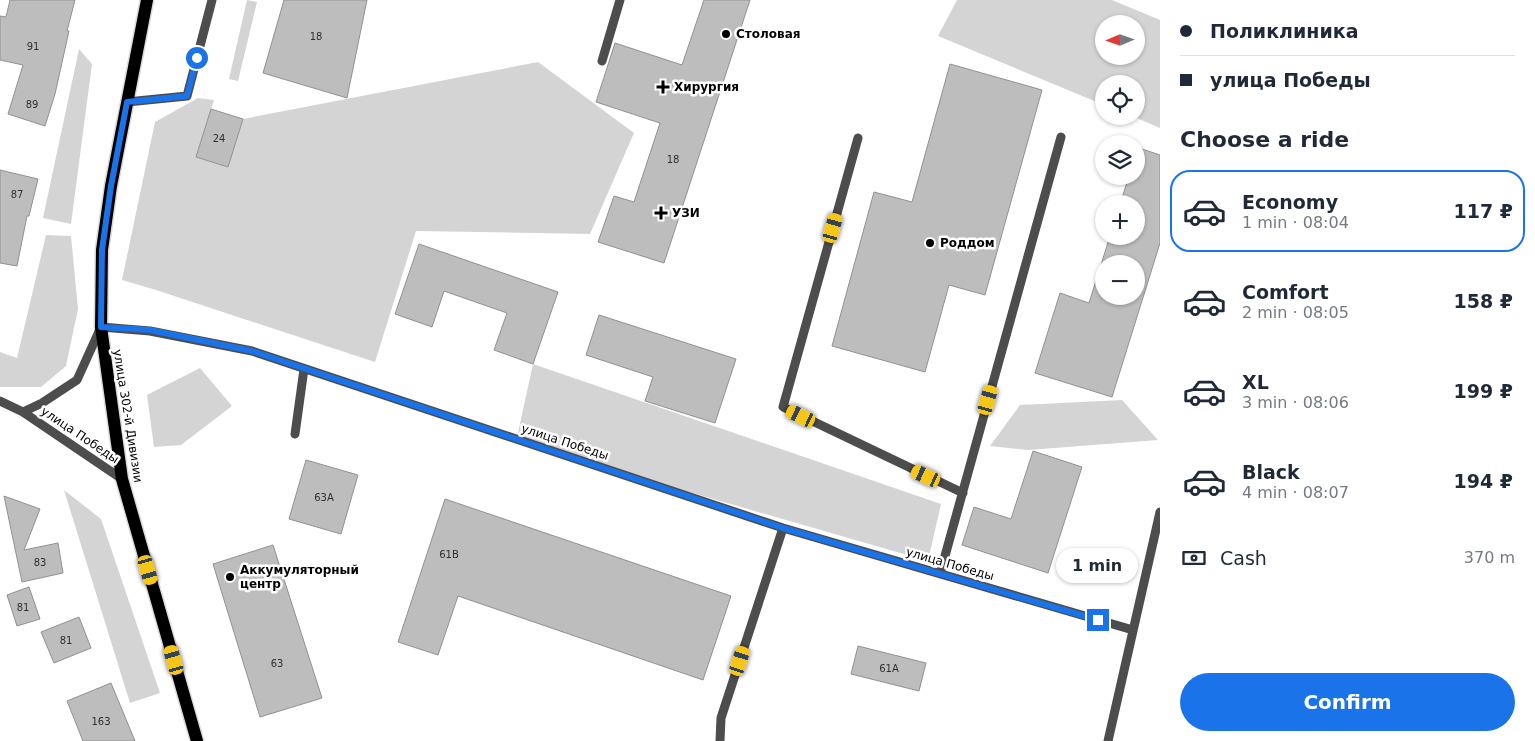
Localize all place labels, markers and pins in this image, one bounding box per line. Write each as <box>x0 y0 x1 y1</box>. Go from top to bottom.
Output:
place label: Столовая <box>736 27 800 41</box>
marker: Столовая <box>720 28 732 40</box>
marker: Хирургия <box>656 80 670 94</box>
place label: Хирургия <box>674 80 739 94</box>
marker: УЗИ <box>654 206 668 220</box>
place label: УЗИ <box>672 206 700 220</box>
place label: Роддом <box>940 236 994 250</box>
marker: Роддом <box>924 237 936 249</box>
place label: Аккумуляторный центр <box>240 563 359 591</box>
marker: Аккумуляторный центр <box>224 571 236 583</box>

